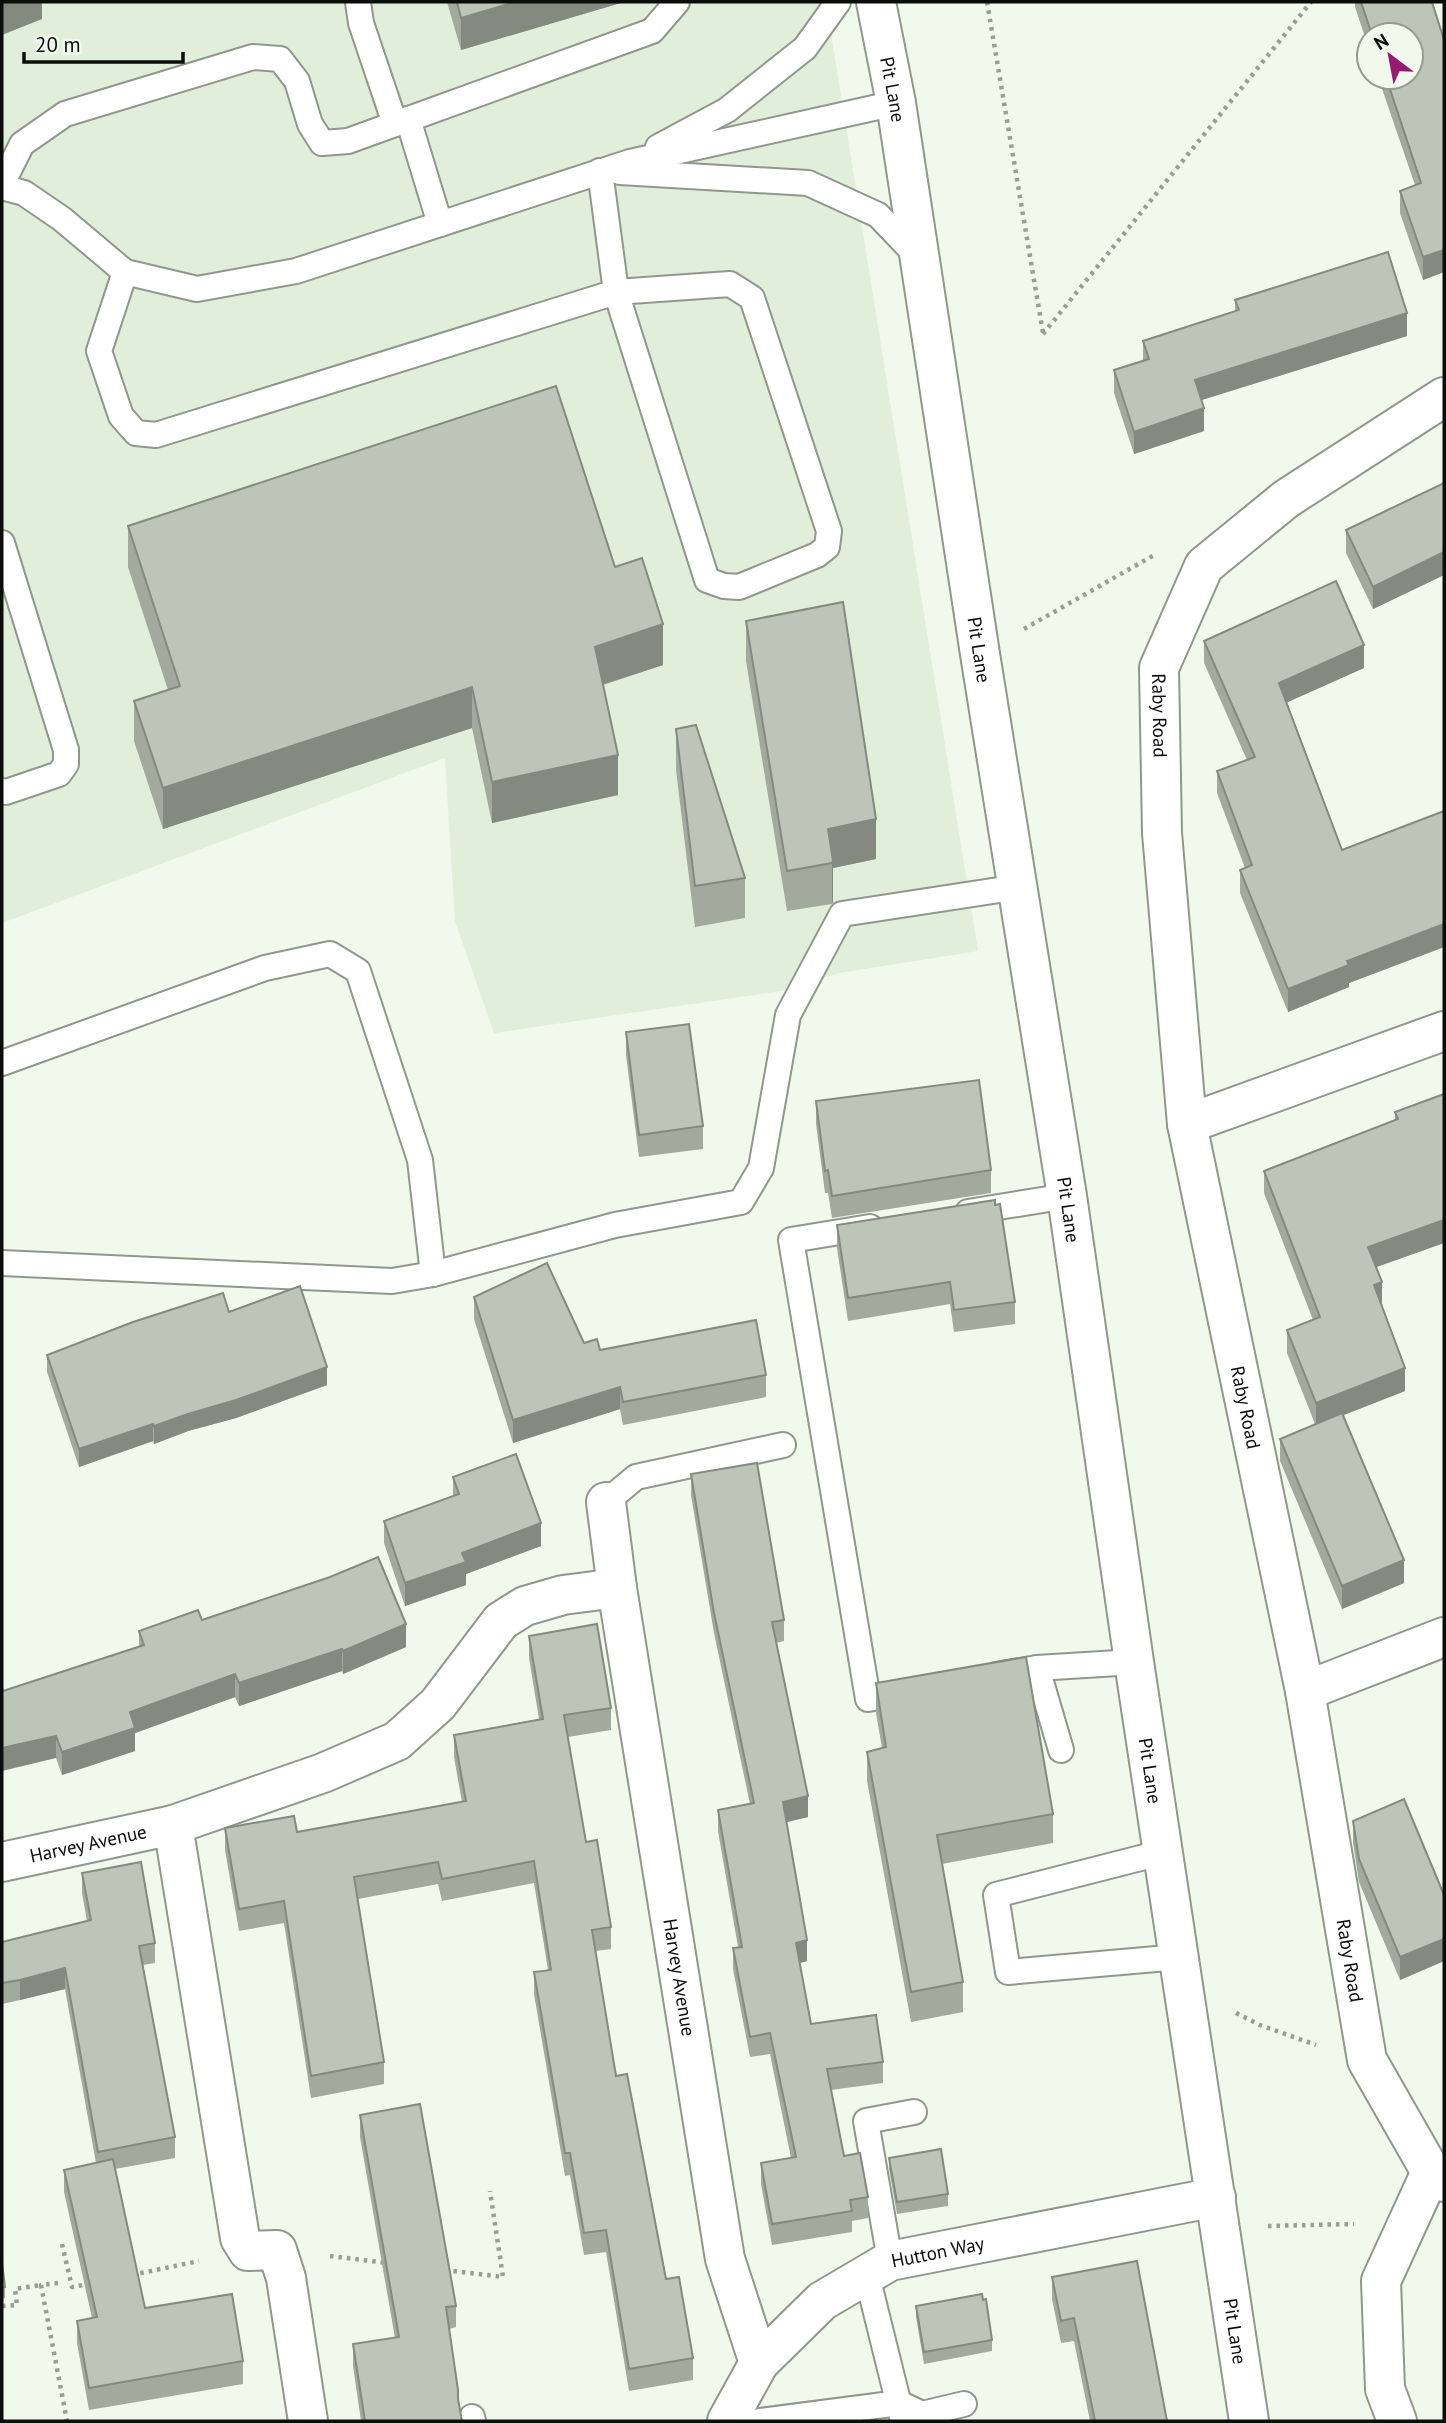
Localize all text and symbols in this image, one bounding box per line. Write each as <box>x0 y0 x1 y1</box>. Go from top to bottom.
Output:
scale bar <box>24 21 184 65</box>
north arrow <box>1355 21 1425 91</box>
text: N <box>1369 28 1393 55</box>
text: 20 m <box>35 31 81 58</box>
street label: Pit Lane <box>875 55 911 124</box>
street label: Pit Lane <box>962 615 996 684</box>
street label: Raby Road <box>1147 673 1173 758</box>
street label: Pit Lane <box>1052 1175 1086 1244</box>
street label: Raby Road <box>1226 1364 1266 1451</box>
street label: Pit Lane <box>1134 1736 1167 1805</box>
street label: Harvey Avenue <box>27 1819 149 1868</box>
street label: Harvey Avenue <box>658 1917 701 2038</box>
street label: Raby Road <box>1331 1917 1369 2004</box>
street label: Hutton Way <box>889 2231 986 2273</box>
street label: Pit Lane <box>1219 2297 1252 2366</box>

